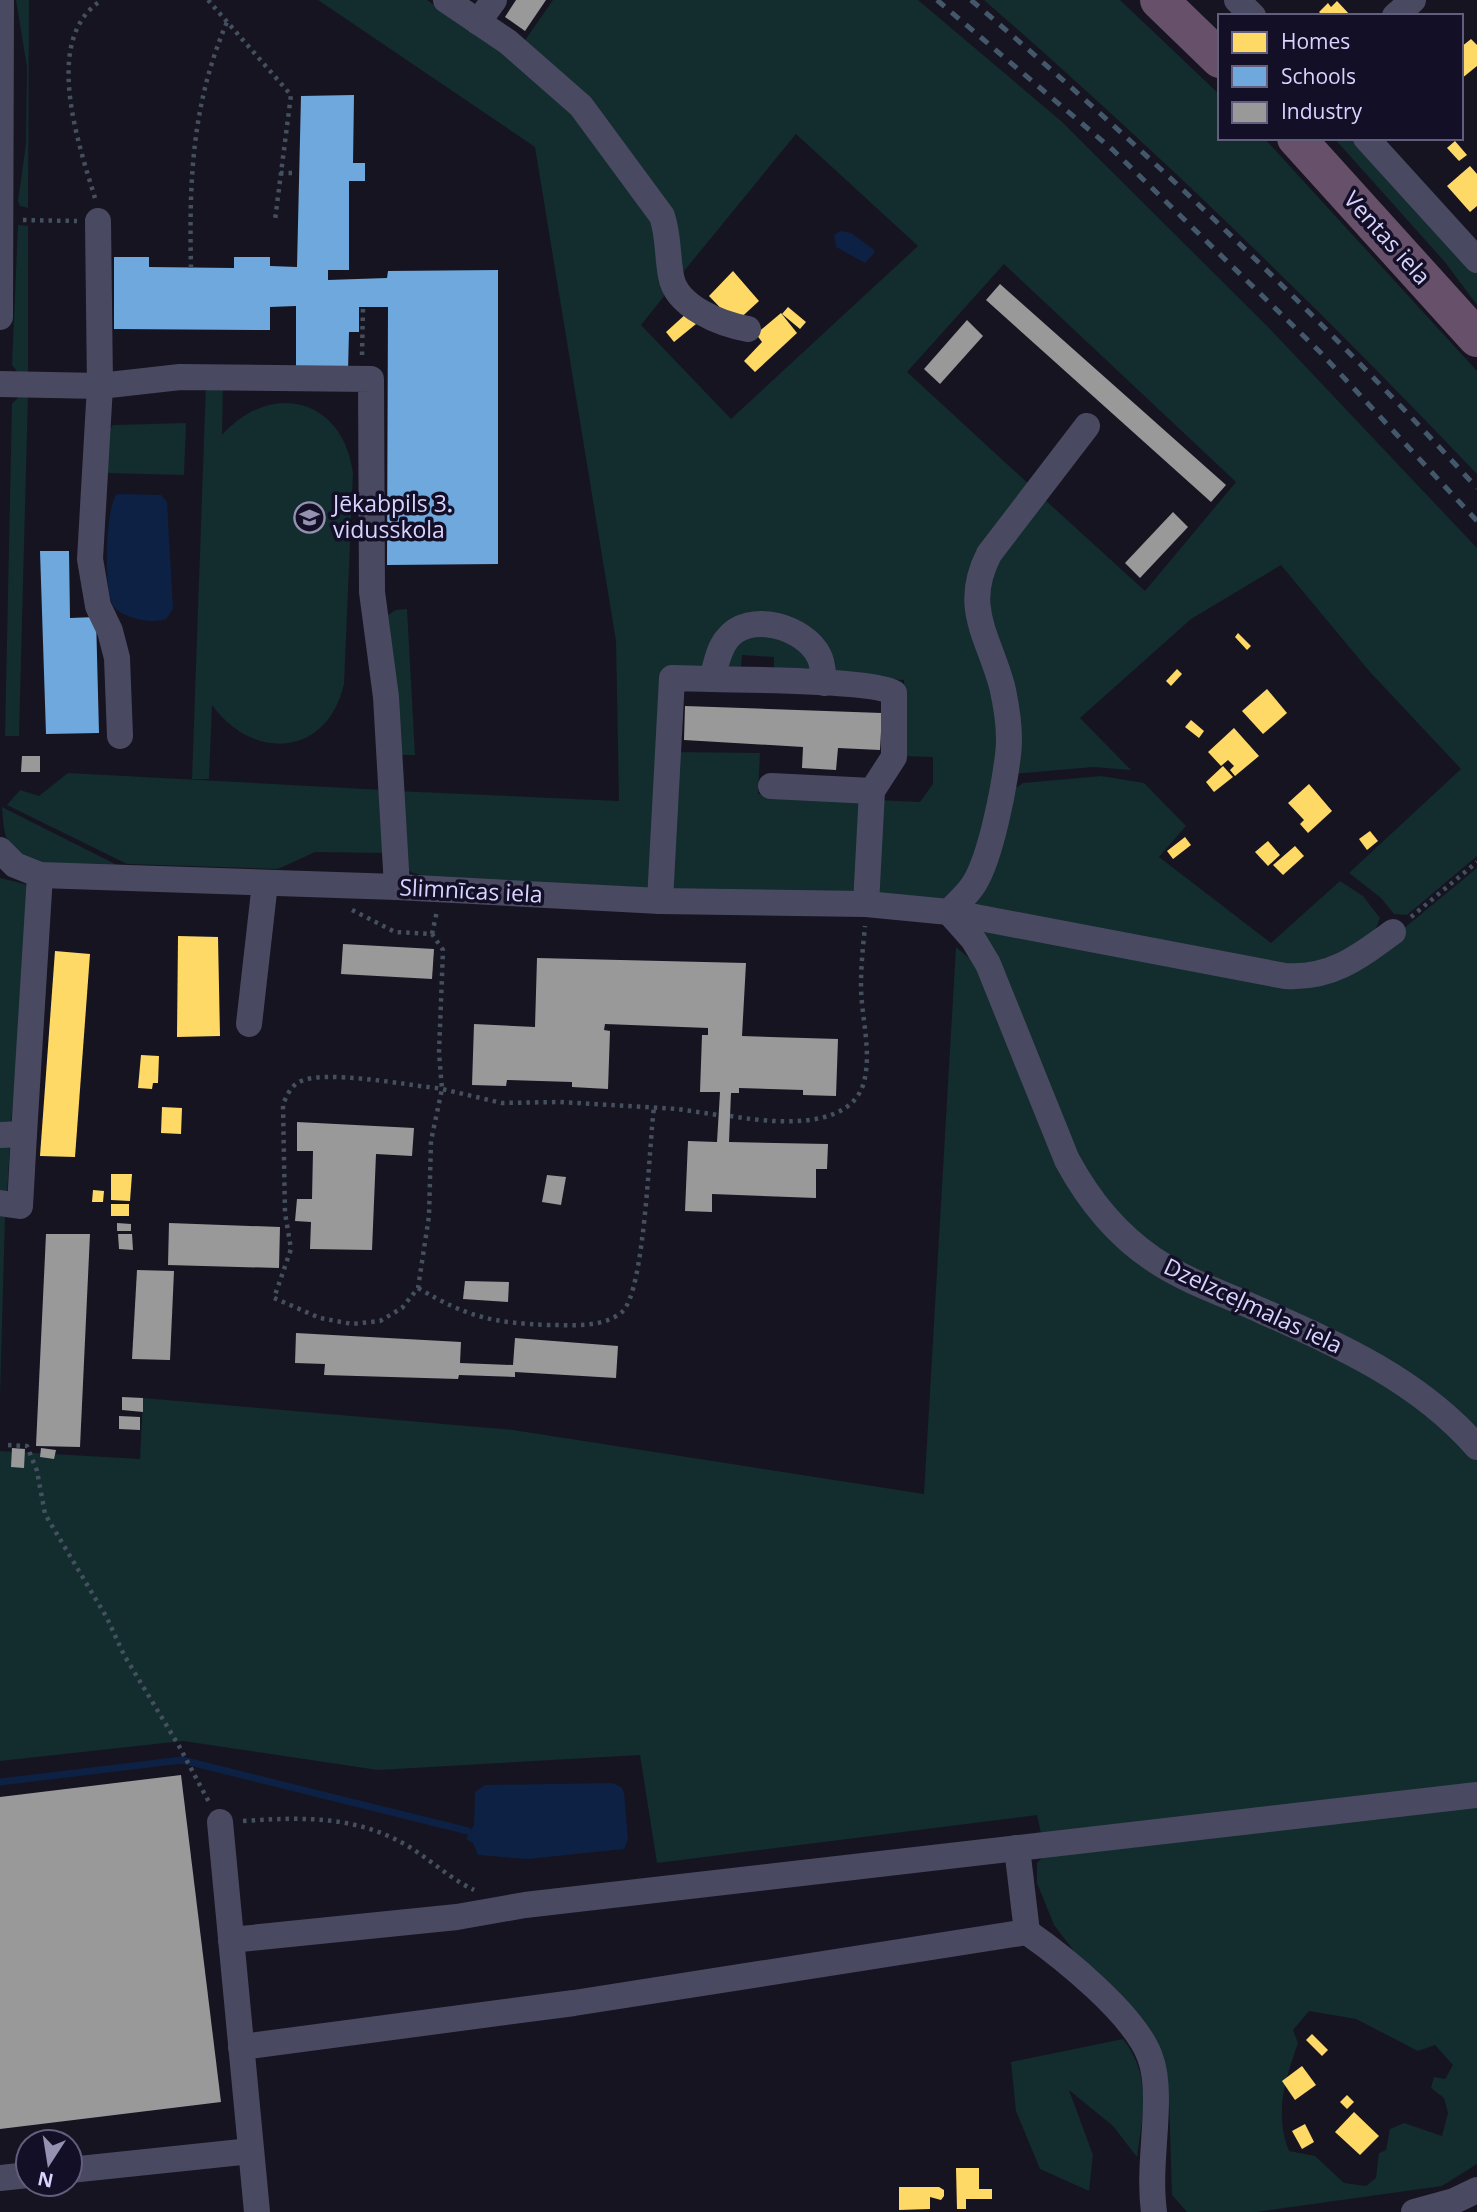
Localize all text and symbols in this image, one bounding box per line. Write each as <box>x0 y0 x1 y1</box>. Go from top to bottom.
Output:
legend <box>1218 14 1463 140</box>
text: Homes <box>1281 27 1350 55</box>
text: Schools <box>1281 62 1356 90</box>
text: Industry <box>1281 97 1363 125</box>
street label: Ventas iela <box>1337 184 1438 291</box>
place label: Jēkabpils 3. vidusskola <box>331 487 453 545</box>
school or university icon: Jēkabpils 3. vidusskola <box>293 500 327 534</box>
street label: Slimnīcas iela <box>399 870 544 910</box>
street label: Dzelzceļmalas iela <box>1159 1250 1348 1361</box>
north arrow <box>14 2128 84 2198</box>
text: N <box>35 2165 56 2194</box>

